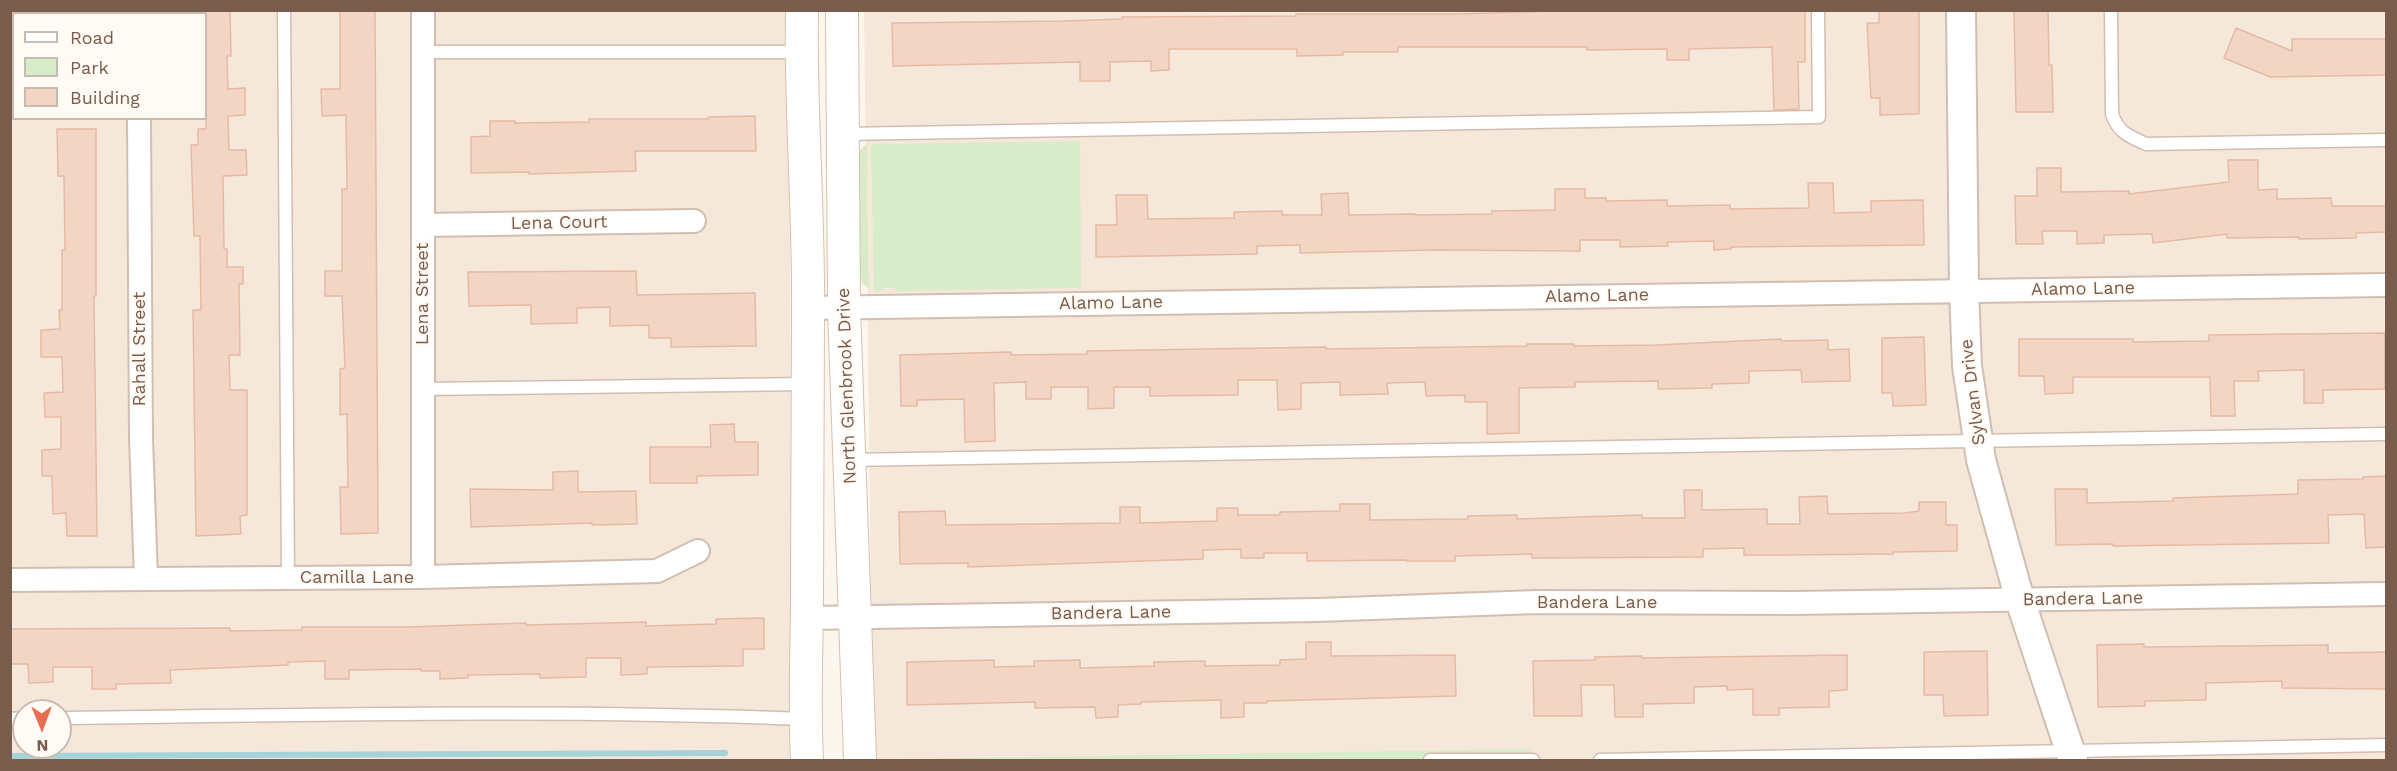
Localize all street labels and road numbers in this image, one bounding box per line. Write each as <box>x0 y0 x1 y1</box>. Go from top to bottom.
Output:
street label: Lena Court <box>510 211 608 235</box>
street label: Lena Street <box>412 243 434 345</box>
street label: Alamo Lane <box>2031 277 2135 301</box>
street label: Alamo Lane <box>1545 284 1649 308</box>
street label: North Glenbrook Drive <box>833 287 861 485</box>
street label: Alamo Lane <box>1059 291 1163 315</box>
street label: Rahall Street <box>129 292 151 406</box>
street label: Sylvan Drive <box>1956 338 1990 446</box>
street label: Camilla Lane <box>300 567 414 589</box>
street label: Bandera Lane <box>2022 587 2144 611</box>
street label: Bandera Lane <box>1537 592 1657 614</box>
street label: Bandera Lane <box>1050 601 1172 625</box>

